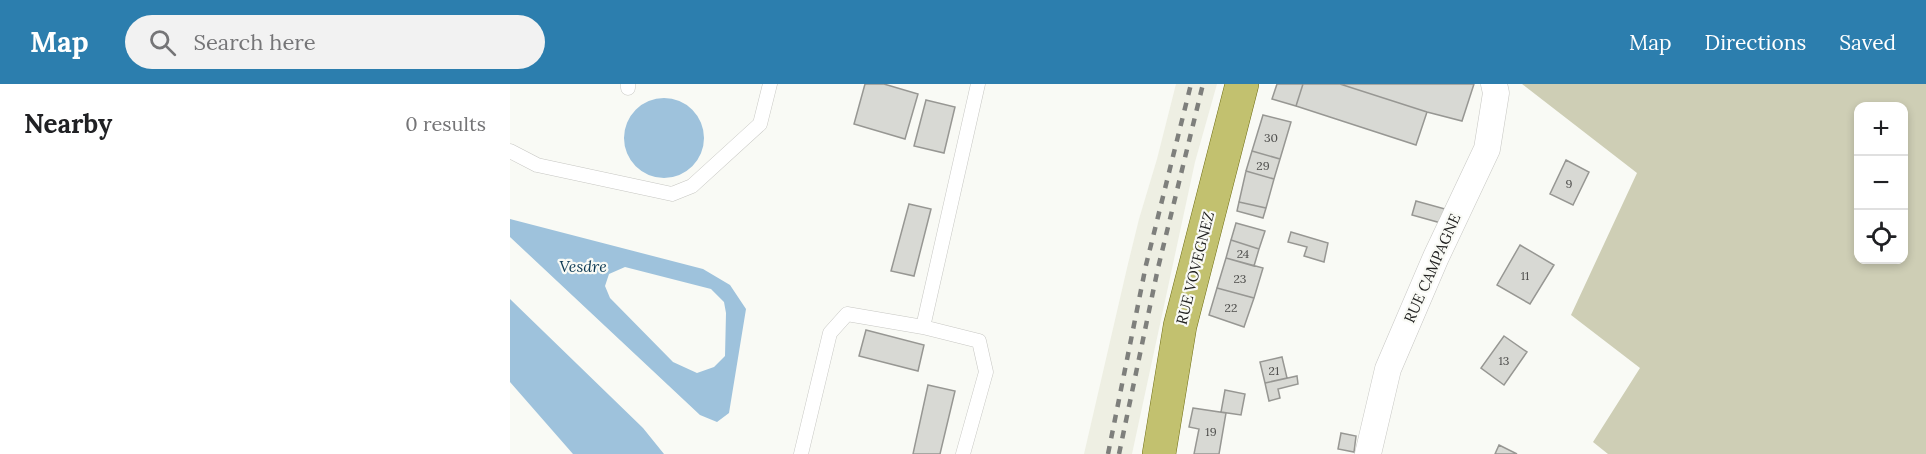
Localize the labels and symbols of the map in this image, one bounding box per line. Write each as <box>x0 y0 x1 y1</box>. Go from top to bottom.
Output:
house number: 30 <box>1264 130 1278 145</box>
house number: 29 <box>1256 158 1270 173</box>
house number: 9 <box>1566 176 1573 191</box>
street label: RUE VOVEGNEZ <box>1172 210 1218 326</box>
street label: RUE CAMPAGNE <box>1399 210 1465 326</box>
house number: 24 <box>1237 246 1250 261</box>
water label: Vesdre <box>559 256 607 276</box>
house number: 11 <box>1521 268 1529 283</box>
house number: 23 <box>1234 271 1247 286</box>
house number: 22 <box>1225 300 1237 315</box>
house number: 13 <box>1498 353 1510 368</box>
house number: 21 <box>1269 363 1279 378</box>
house number: 19 <box>1205 424 1217 439</box>

